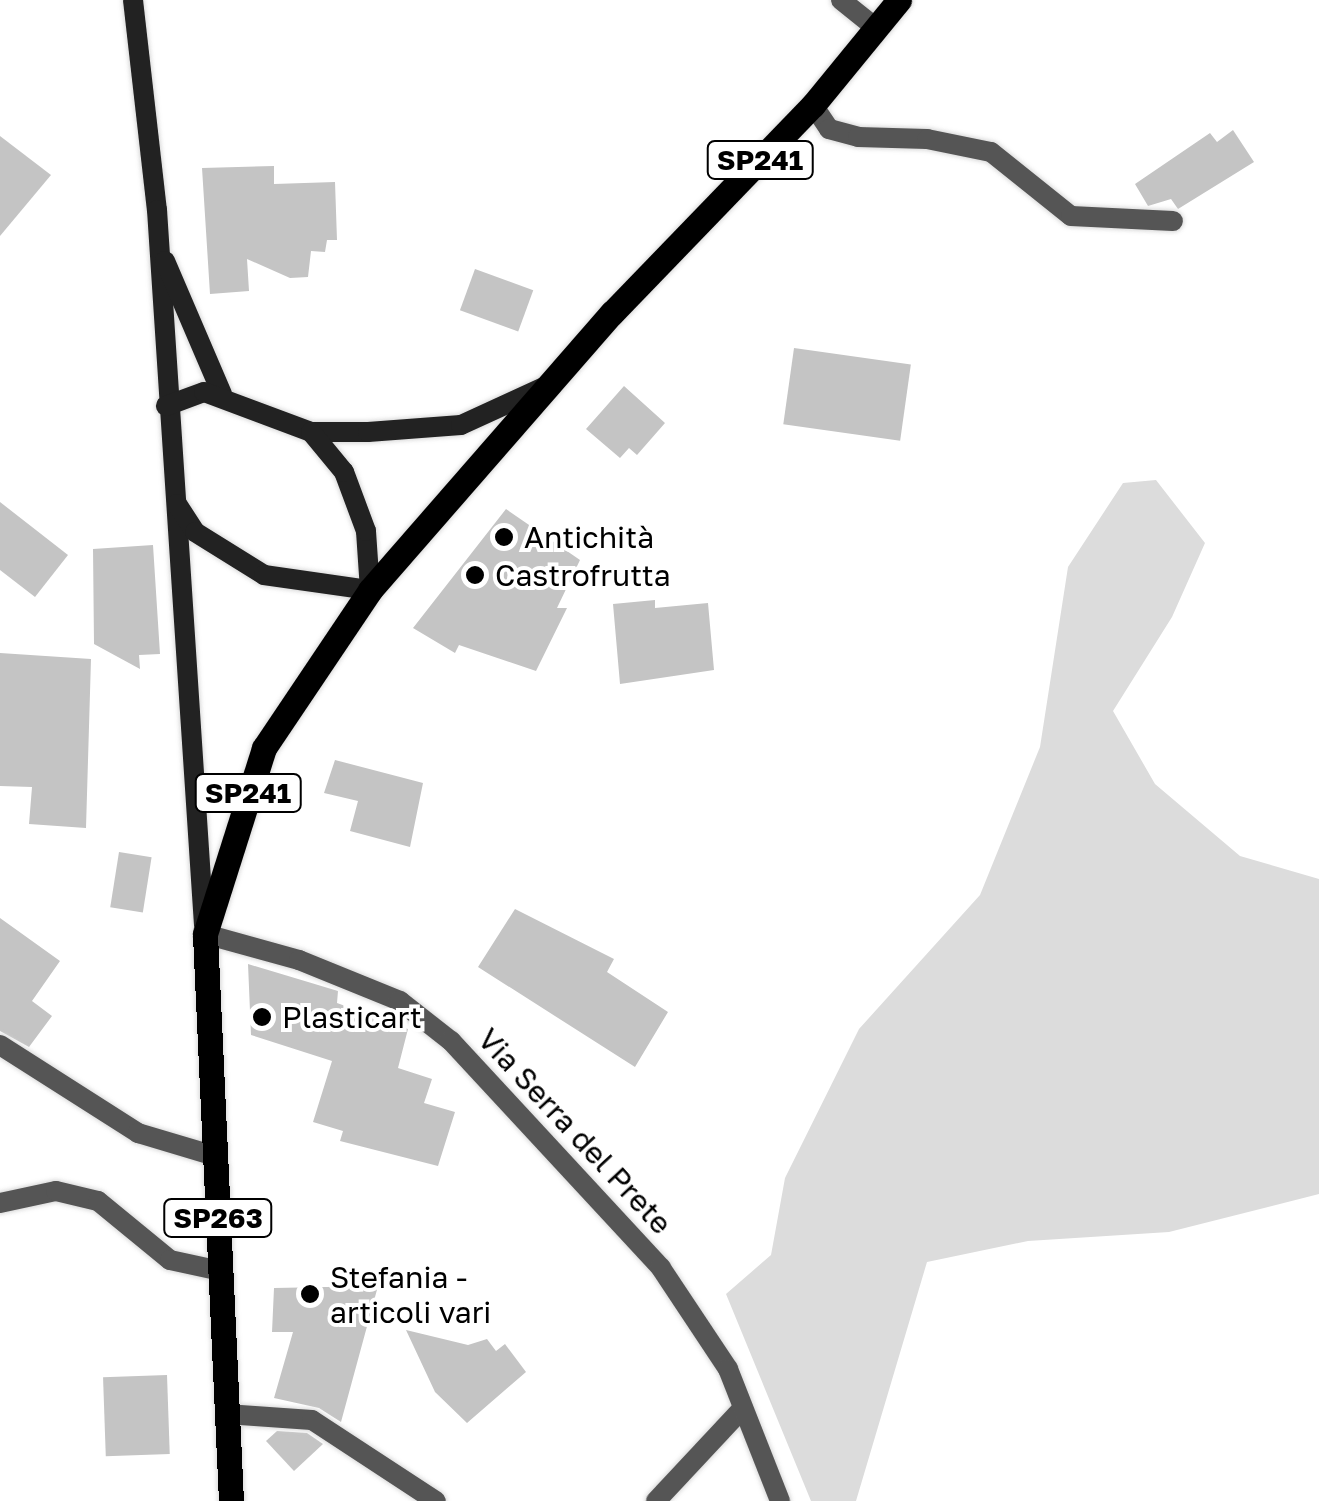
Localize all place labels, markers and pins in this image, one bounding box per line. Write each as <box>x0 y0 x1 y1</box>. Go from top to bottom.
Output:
place label: Antichità <box>524 519 654 555</box>
marker: Antichità <box>493 526 515 548</box>
place label: Castrofrutta <box>495 557 671 593</box>
marker: Castrofrutta <box>464 564 486 586</box>
place label: Plasticart <box>282 999 422 1035</box>
marker: Plasticart <box>251 1006 273 1028</box>
place label: Stefania - articoli vari <box>330 1259 491 1330</box>
marker: Stefania - articoli vari <box>299 1283 321 1305</box>

